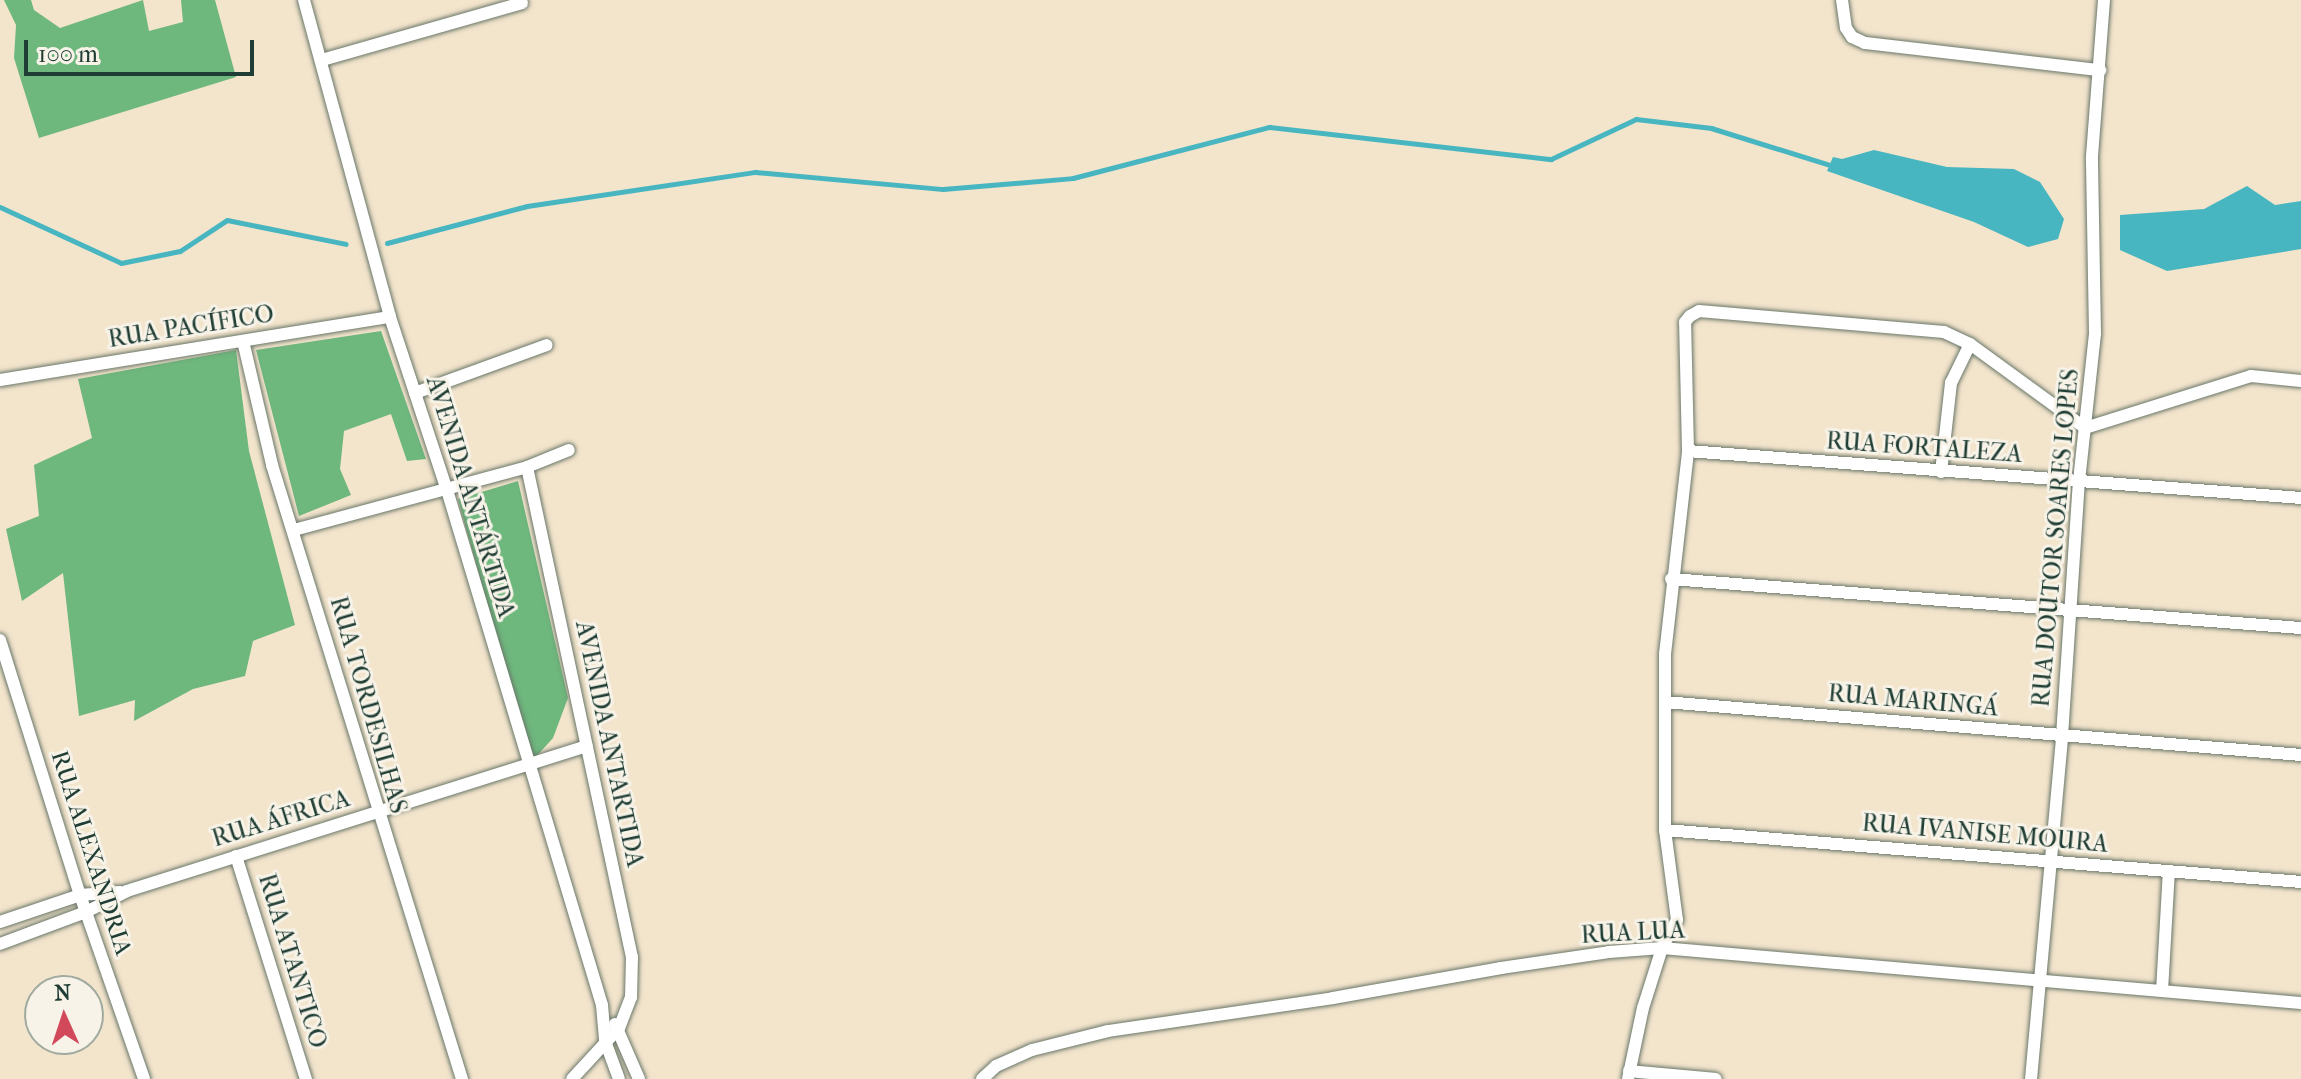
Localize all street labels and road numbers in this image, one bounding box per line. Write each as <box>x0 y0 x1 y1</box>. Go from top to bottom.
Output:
street label: RUA PACÍFICO <box>106 300 276 354</box>
street label: RUA DOUTOR SOARES LOPES <box>2027 368 2085 708</box>
street label: AVENIDA ANTÁRTIDA <box>420 373 520 621</box>
street label: RUA FORTALEZA <box>1825 427 2023 469</box>
street label: RUA TORDESILHAS <box>323 593 413 817</box>
street label: AVENIDA ANTARTIDA <box>569 618 649 870</box>
street label: RUA MARINGÁ <box>1827 679 1999 723</box>
street label: RUA ALEXANDRIA <box>44 747 138 959</box>
street label: RUA ÁFRICA <box>209 784 353 854</box>
street label: RUA IVANISE MOURA <box>1861 809 2109 859</box>
street label: RUA ATANTICO <box>252 870 332 1052</box>
street label: RUA LUA <box>1580 916 1686 950</box>

